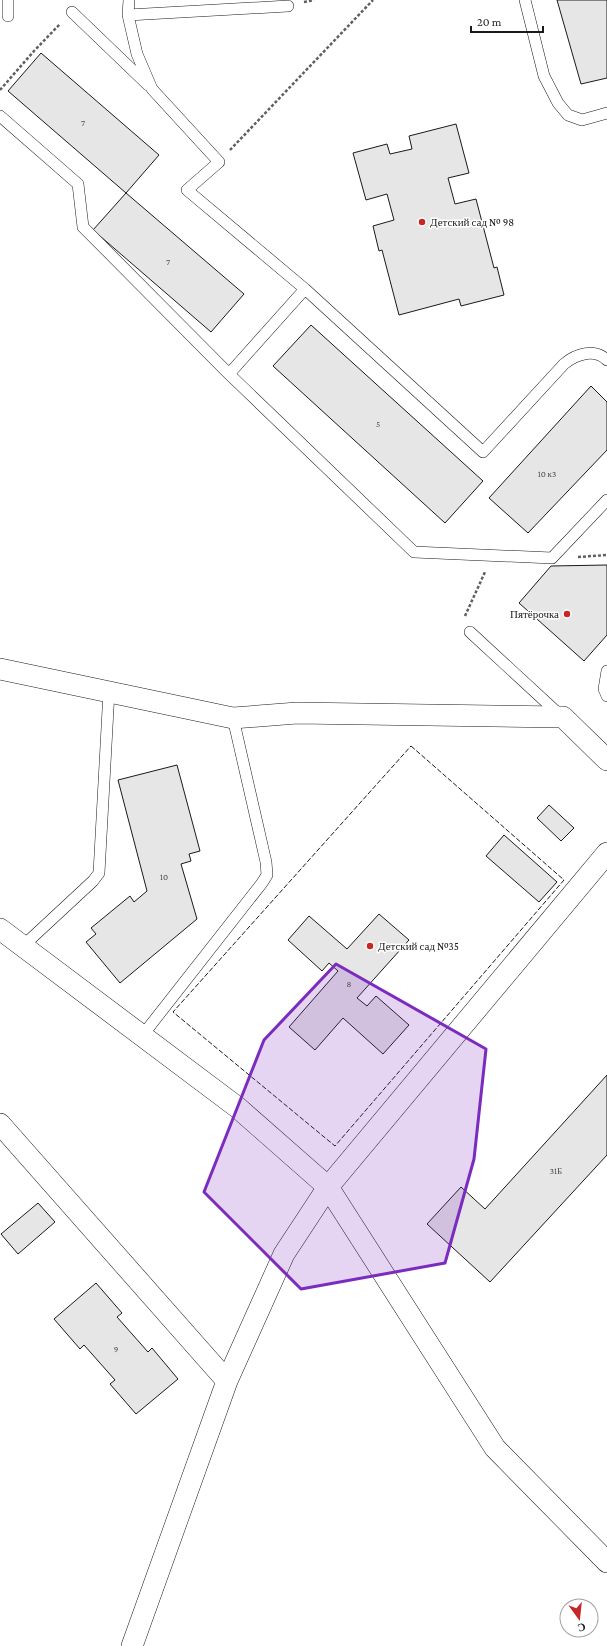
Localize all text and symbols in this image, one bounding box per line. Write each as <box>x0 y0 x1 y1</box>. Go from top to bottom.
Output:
scale bar <box>471 8 543 34</box>
text: 20 m <box>477 15 502 29</box>
house number: 7 <box>81 118 85 128</box>
place label: Детский сад № 98 <box>430 216 514 228</box>
marker: Детский сад № 98 <box>417 217 427 227</box>
house number: 7 <box>166 257 170 267</box>
house number: 5 <box>376 419 380 429</box>
house number: 10 к3 <box>538 469 556 479</box>
place label: Пятёрочка <box>510 608 559 620</box>
marker: Пятёрочка <box>562 609 572 619</box>
house number: 10 <box>160 872 168 882</box>
place label: Детский сад №35 <box>378 940 459 952</box>
marker: Детский сад №35 <box>365 941 375 951</box>
house number: 8 <box>347 979 352 989</box>
house number: 31Б <box>550 1166 562 1176</box>
house number: 9 <box>114 1344 119 1354</box>
north arrow <box>559 1598 599 1638</box>
text: С <box>576 1621 587 1634</box>

